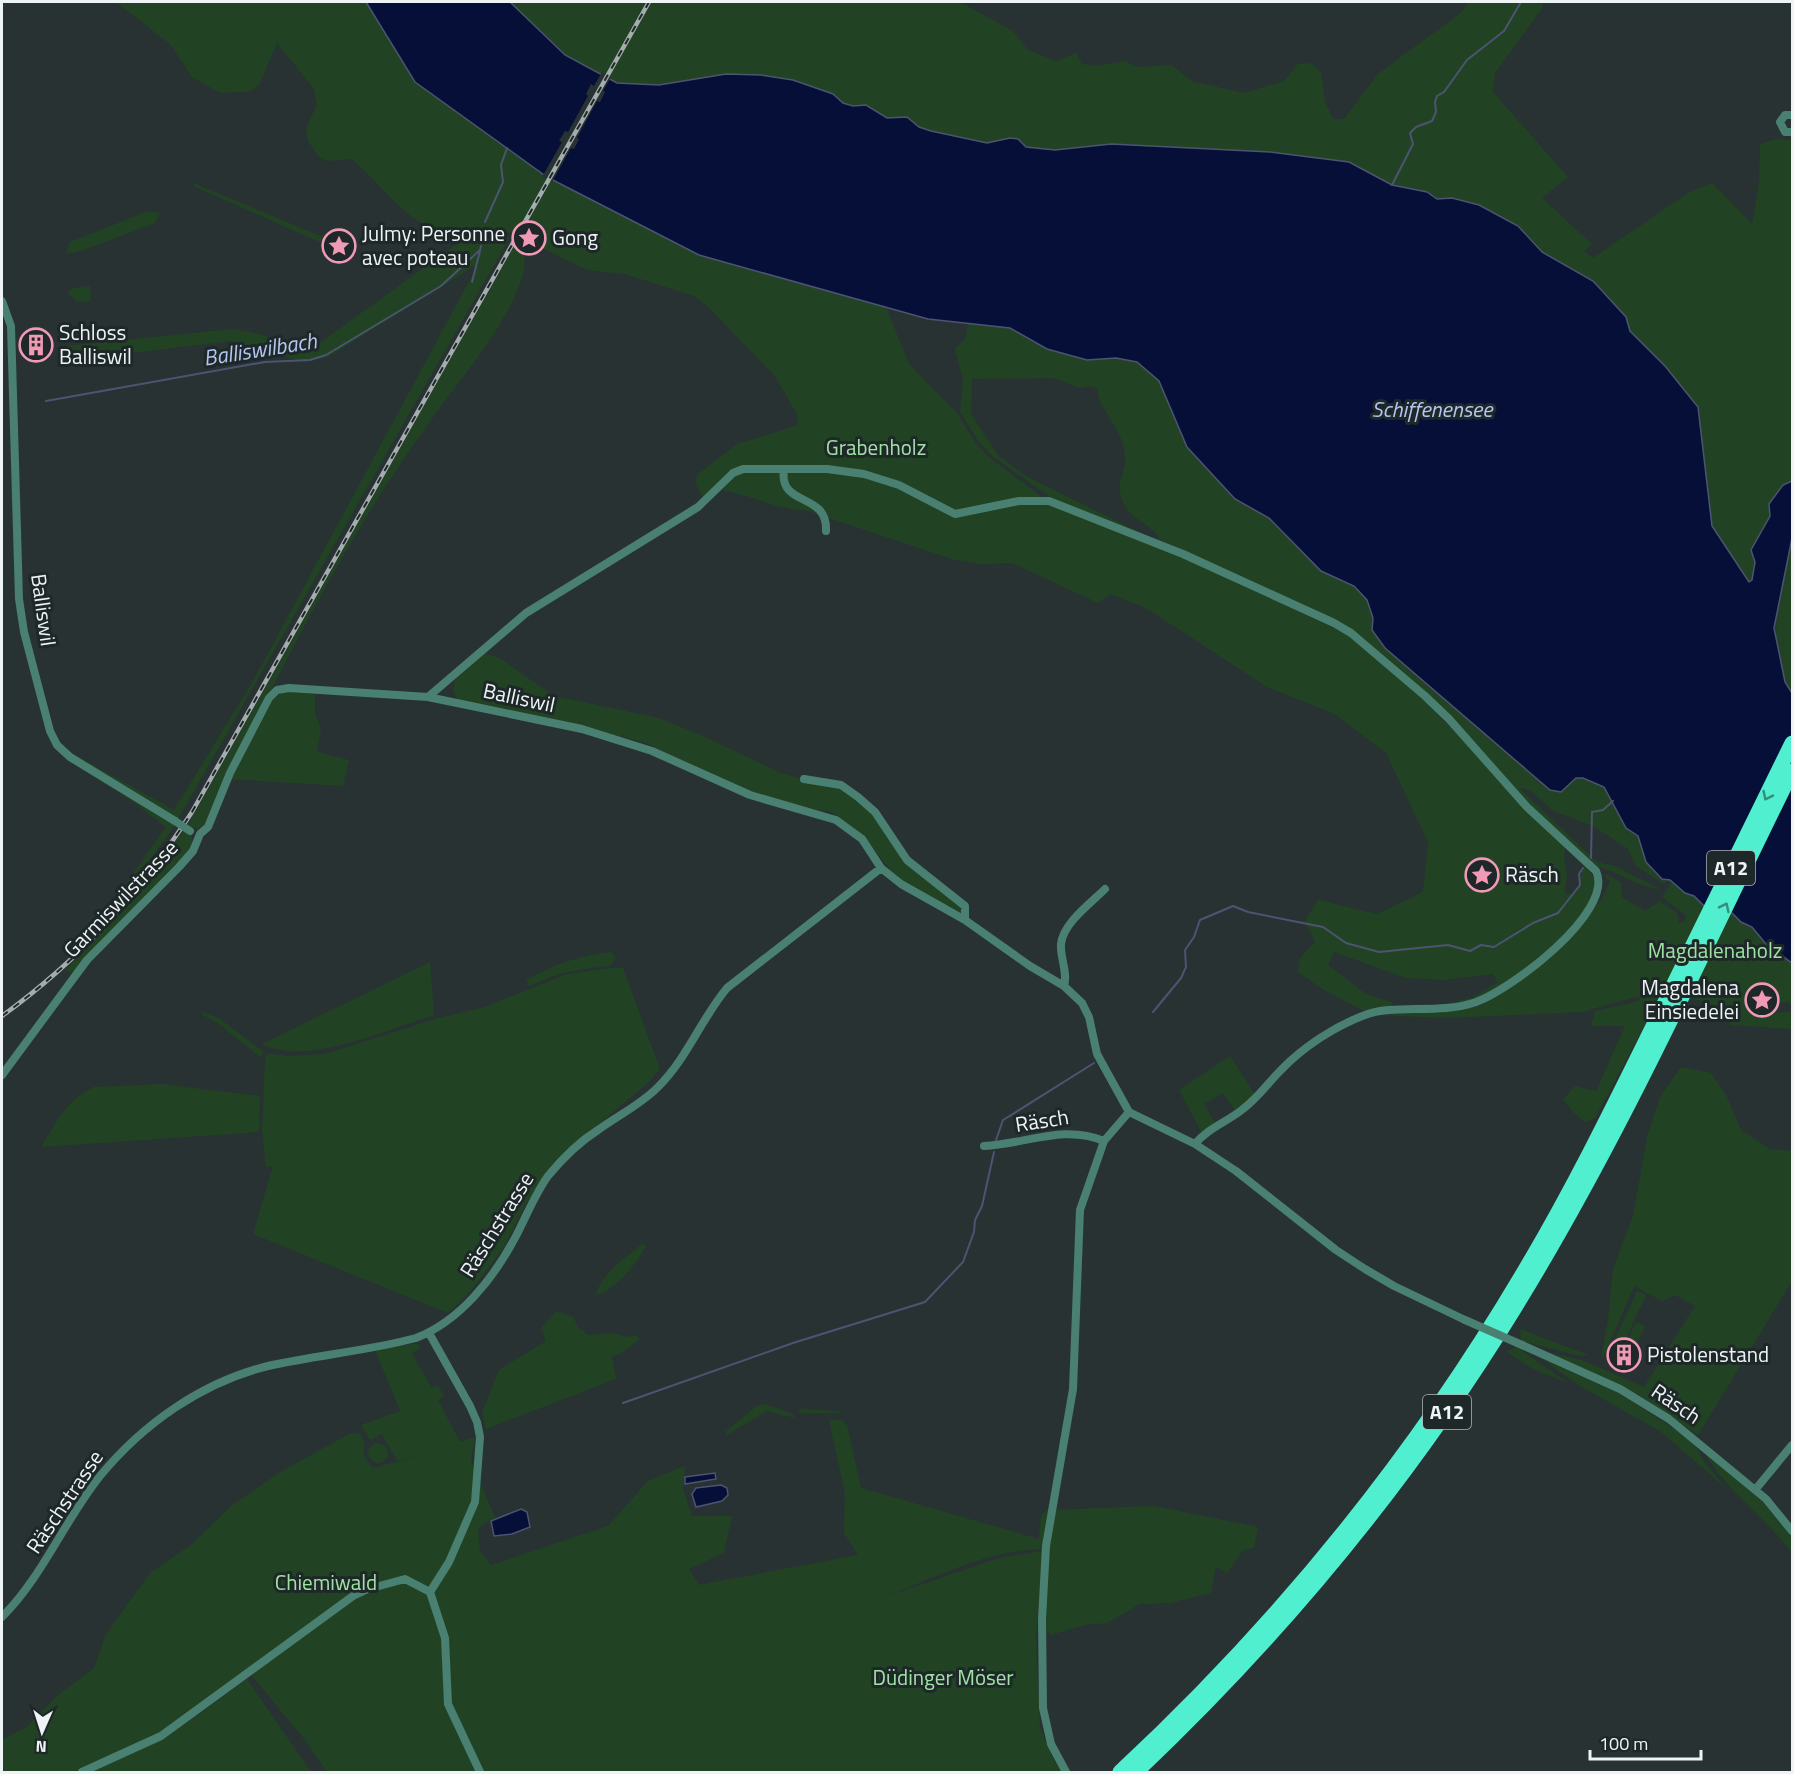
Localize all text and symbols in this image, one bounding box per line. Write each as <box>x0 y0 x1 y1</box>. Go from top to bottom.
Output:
place label: Julmy: Personne avec poteau <box>362 217 505 273</box>
place icon: Gong <box>511 220 547 256</box>
place label: Gong <box>552 221 598 253</box>
place icon: Julmy: Personne avec poteau <box>321 228 357 264</box>
place label: Schloss Balliswil <box>59 316 132 372</box>
water label: Balliswilbach <box>201 323 320 375</box>
building icon: Schloss Balliswil <box>18 327 54 363</box>
water label: Schiffenensee <box>1372 392 1494 426</box>
park label: Grabenholz <box>826 431 926 463</box>
street label: Balliswil <box>23 572 65 648</box>
street label: Balliswil <box>480 674 558 720</box>
one-way arrow <box>1762 789 1774 800</box>
street label: Garmiswilstrasse <box>56 832 185 964</box>
road number: A12 <box>1707 851 1755 885</box>
place icon: Räsch <box>1464 857 1500 893</box>
place label: Räsch <box>1505 858 1559 890</box>
one-way arrow <box>1718 903 1729 914</box>
park label: Magdalenaholz <box>1648 934 1782 966</box>
place label: Magdalena Einsiedelei <box>1641 971 1739 1027</box>
place icon: Magdalena Einsiedelei <box>1744 982 1780 1018</box>
street label: Räsch <box>1013 1100 1071 1140</box>
street label: Räschstrasse <box>451 1166 541 1283</box>
building icon: Pistolenstand <box>1606 1337 1642 1373</box>
place label: Pistolenstand <box>1647 1338 1769 1370</box>
street label: Räsch <box>1645 1375 1708 1431</box>
road number: A12 <box>1423 1395 1471 1429</box>
street label: Räschstrasse <box>18 1443 111 1560</box>
park label: Chiemiwald <box>275 1566 377 1598</box>
park label: Düdinger Möser <box>872 1661 1014 1693</box>
north arrow <box>12 1702 72 1762</box>
scale bar <box>1590 1723 1701 1761</box>
text: 100 m <box>1599 1730 1648 1757</box>
text: N <box>35 1735 47 1759</box>

